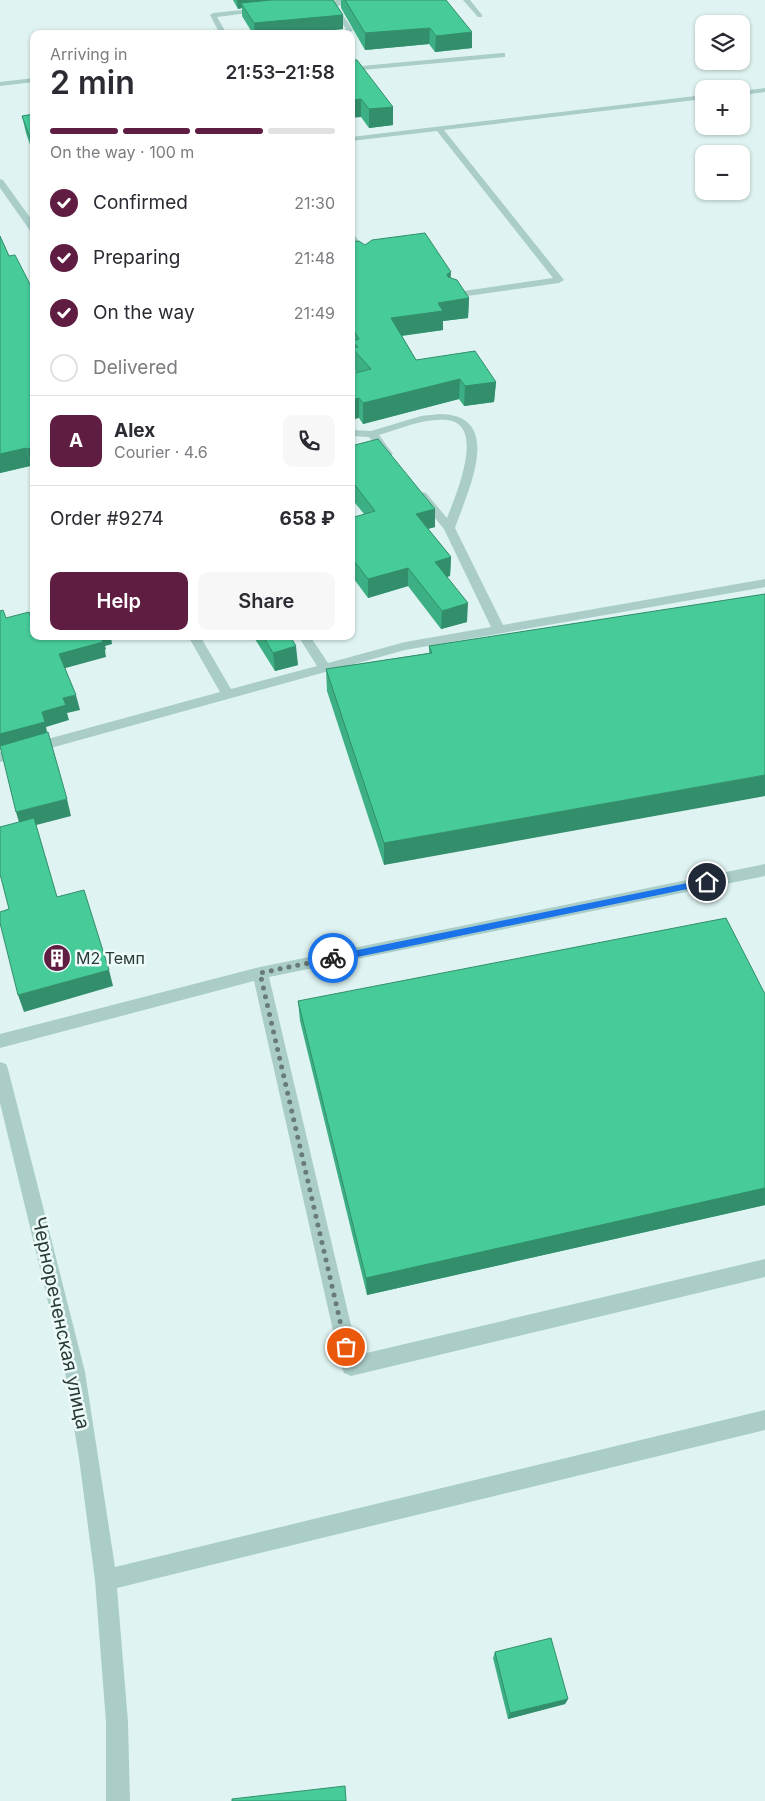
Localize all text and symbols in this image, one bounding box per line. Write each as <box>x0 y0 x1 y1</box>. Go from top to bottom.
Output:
map controls <box>695 15 750 200</box>
button: layers <box>695 15 750 70</box>
text: Arriving in <box>50 44 127 64</box>
text: 21:53–21:58 <box>225 61 335 84</box>
text: 2 min <box>50 63 135 102</box>
button: + <box>695 80 750 135</box>
text: On the way · 100 m <box>50 142 194 162</box>
button: − <box>695 145 750 200</box>
icon: check <box>50 189 78 217</box>
text: Confirmed <box>93 191 188 214</box>
text: 21:30 <box>294 193 335 213</box>
icon: check <box>50 244 78 272</box>
text: Preparing <box>93 246 180 269</box>
text: 21:48 <box>294 248 335 268</box>
icon: check <box>50 299 78 327</box>
text: On the way <box>93 301 195 324</box>
text: 21:49 <box>294 303 335 323</box>
text: Delivered <box>93 356 178 379</box>
button: phone <box>283 415 335 467</box>
text: Alex <box>114 419 155 442</box>
text: A <box>69 429 83 452</box>
text: Courier · 4.6 <box>114 442 208 462</box>
text: Order #9274 <box>50 507 164 530</box>
text: 658 ₽ <box>280 507 335 530</box>
button: Help <box>50 572 188 630</box>
button: Share <box>198 572 335 630</box>
pin <box>686 861 728 903</box>
icon: home <box>693 868 721 896</box>
courier <box>308 933 358 983</box>
building icon: М2 Темп <box>42 943 72 973</box>
icon: bike <box>319 944 347 972</box>
place label: М2 Темп <box>76 948 145 968</box>
street label: Чернореченская улица <box>27 1215 95 1431</box>
pin <box>325 1326 367 1368</box>
icon: bag <box>332 1333 360 1361</box>

